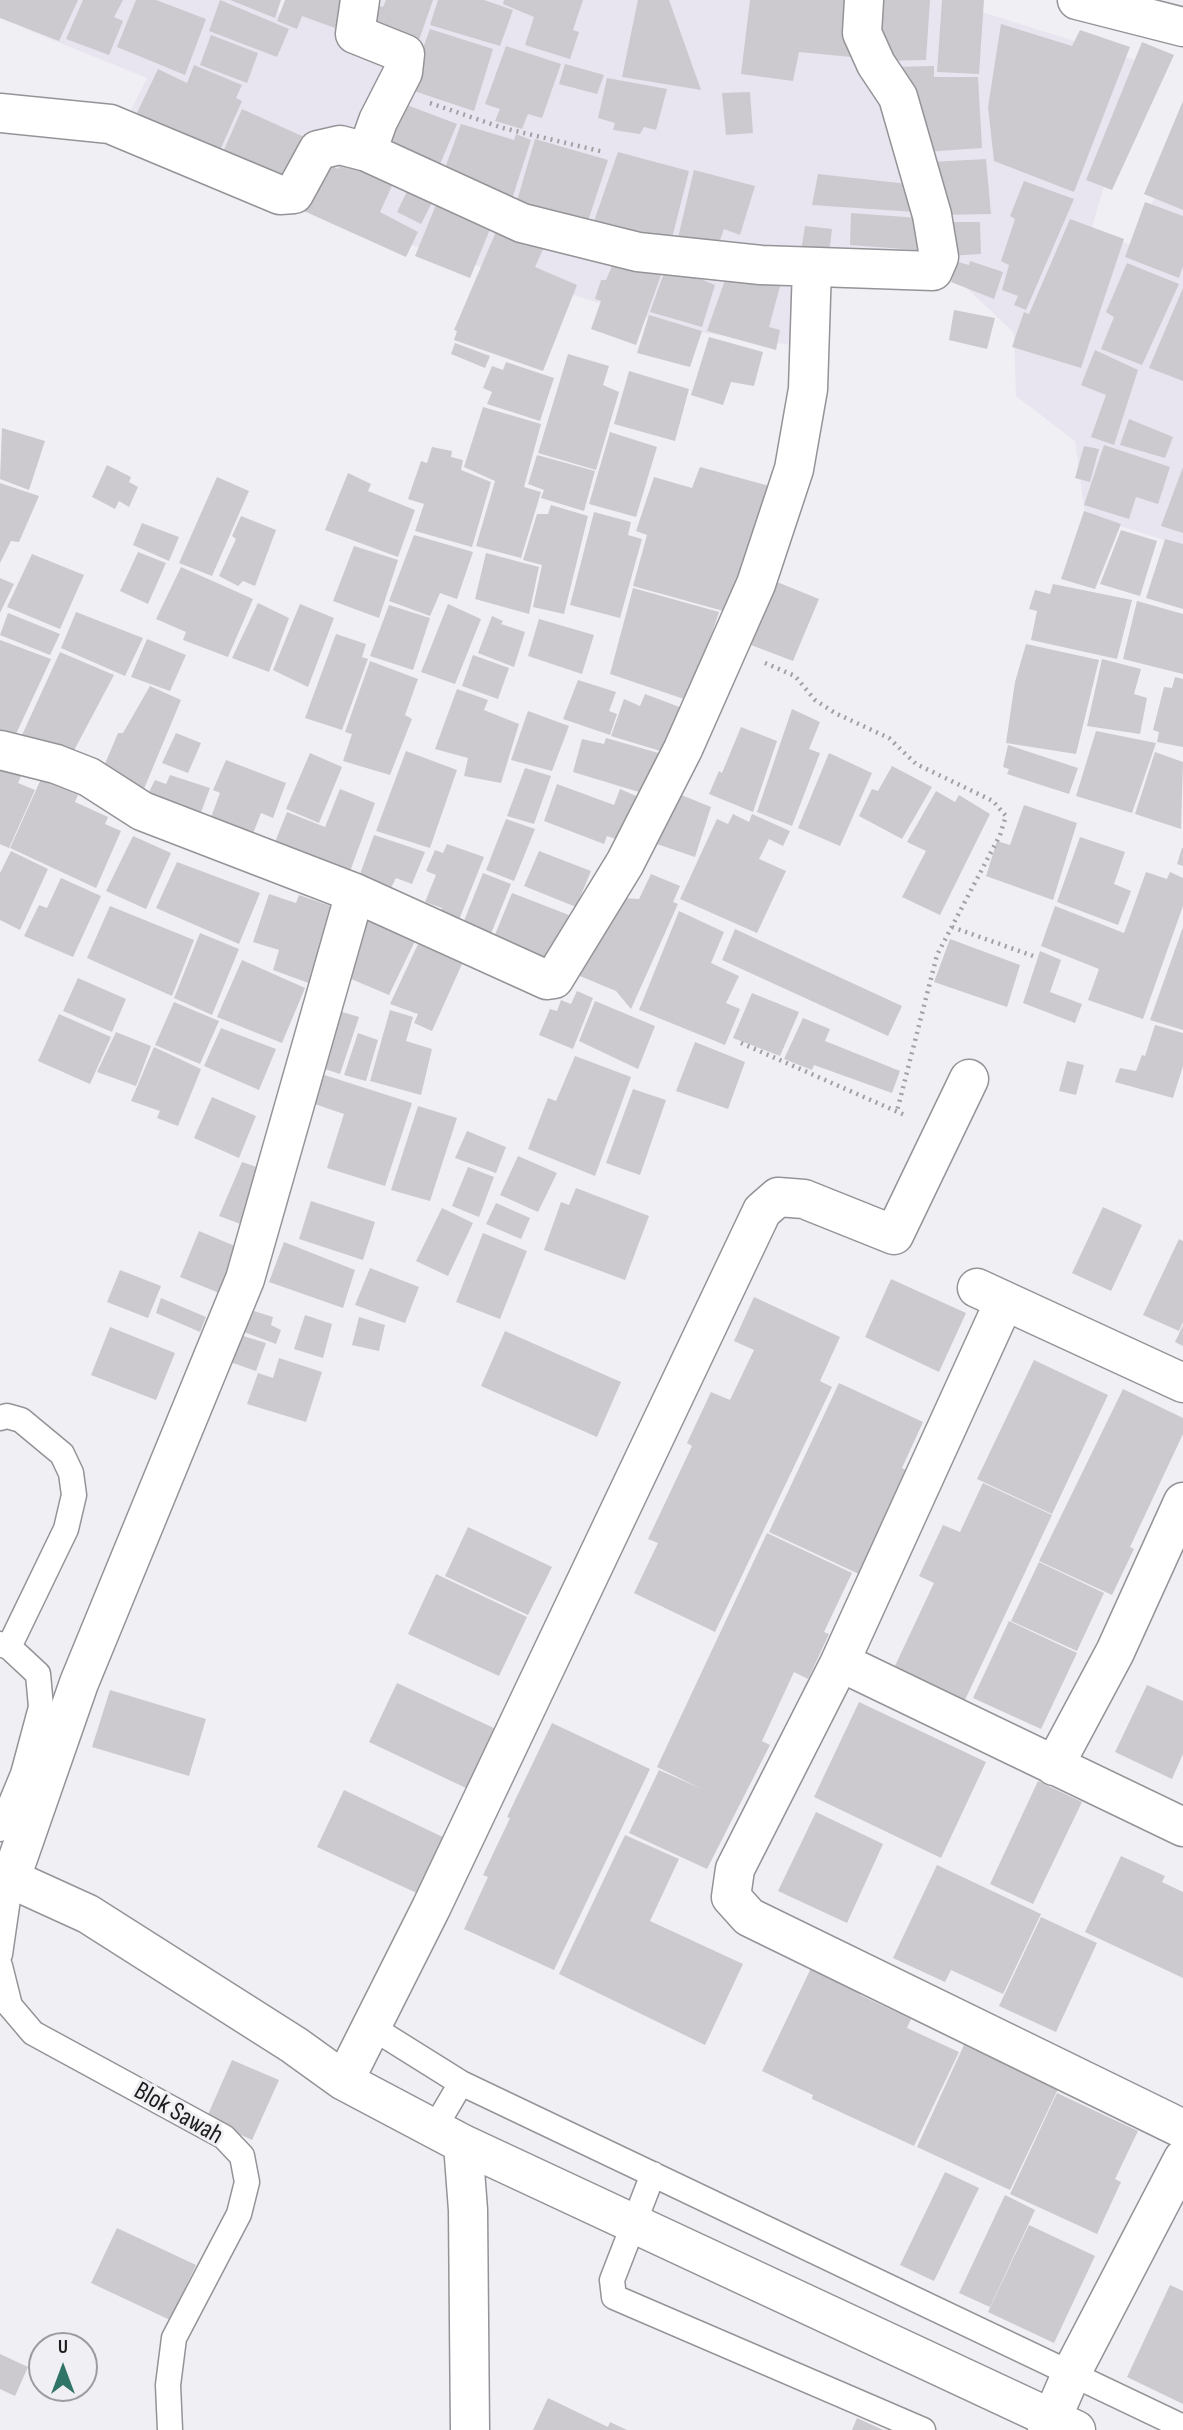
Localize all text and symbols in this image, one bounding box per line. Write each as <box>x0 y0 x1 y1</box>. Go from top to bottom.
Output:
street label: Blok Sawah <box>128 2076 228 2152</box>
north arrow <box>28 2332 98 2402</box>
text: U <box>58 2336 68 2359</box>

